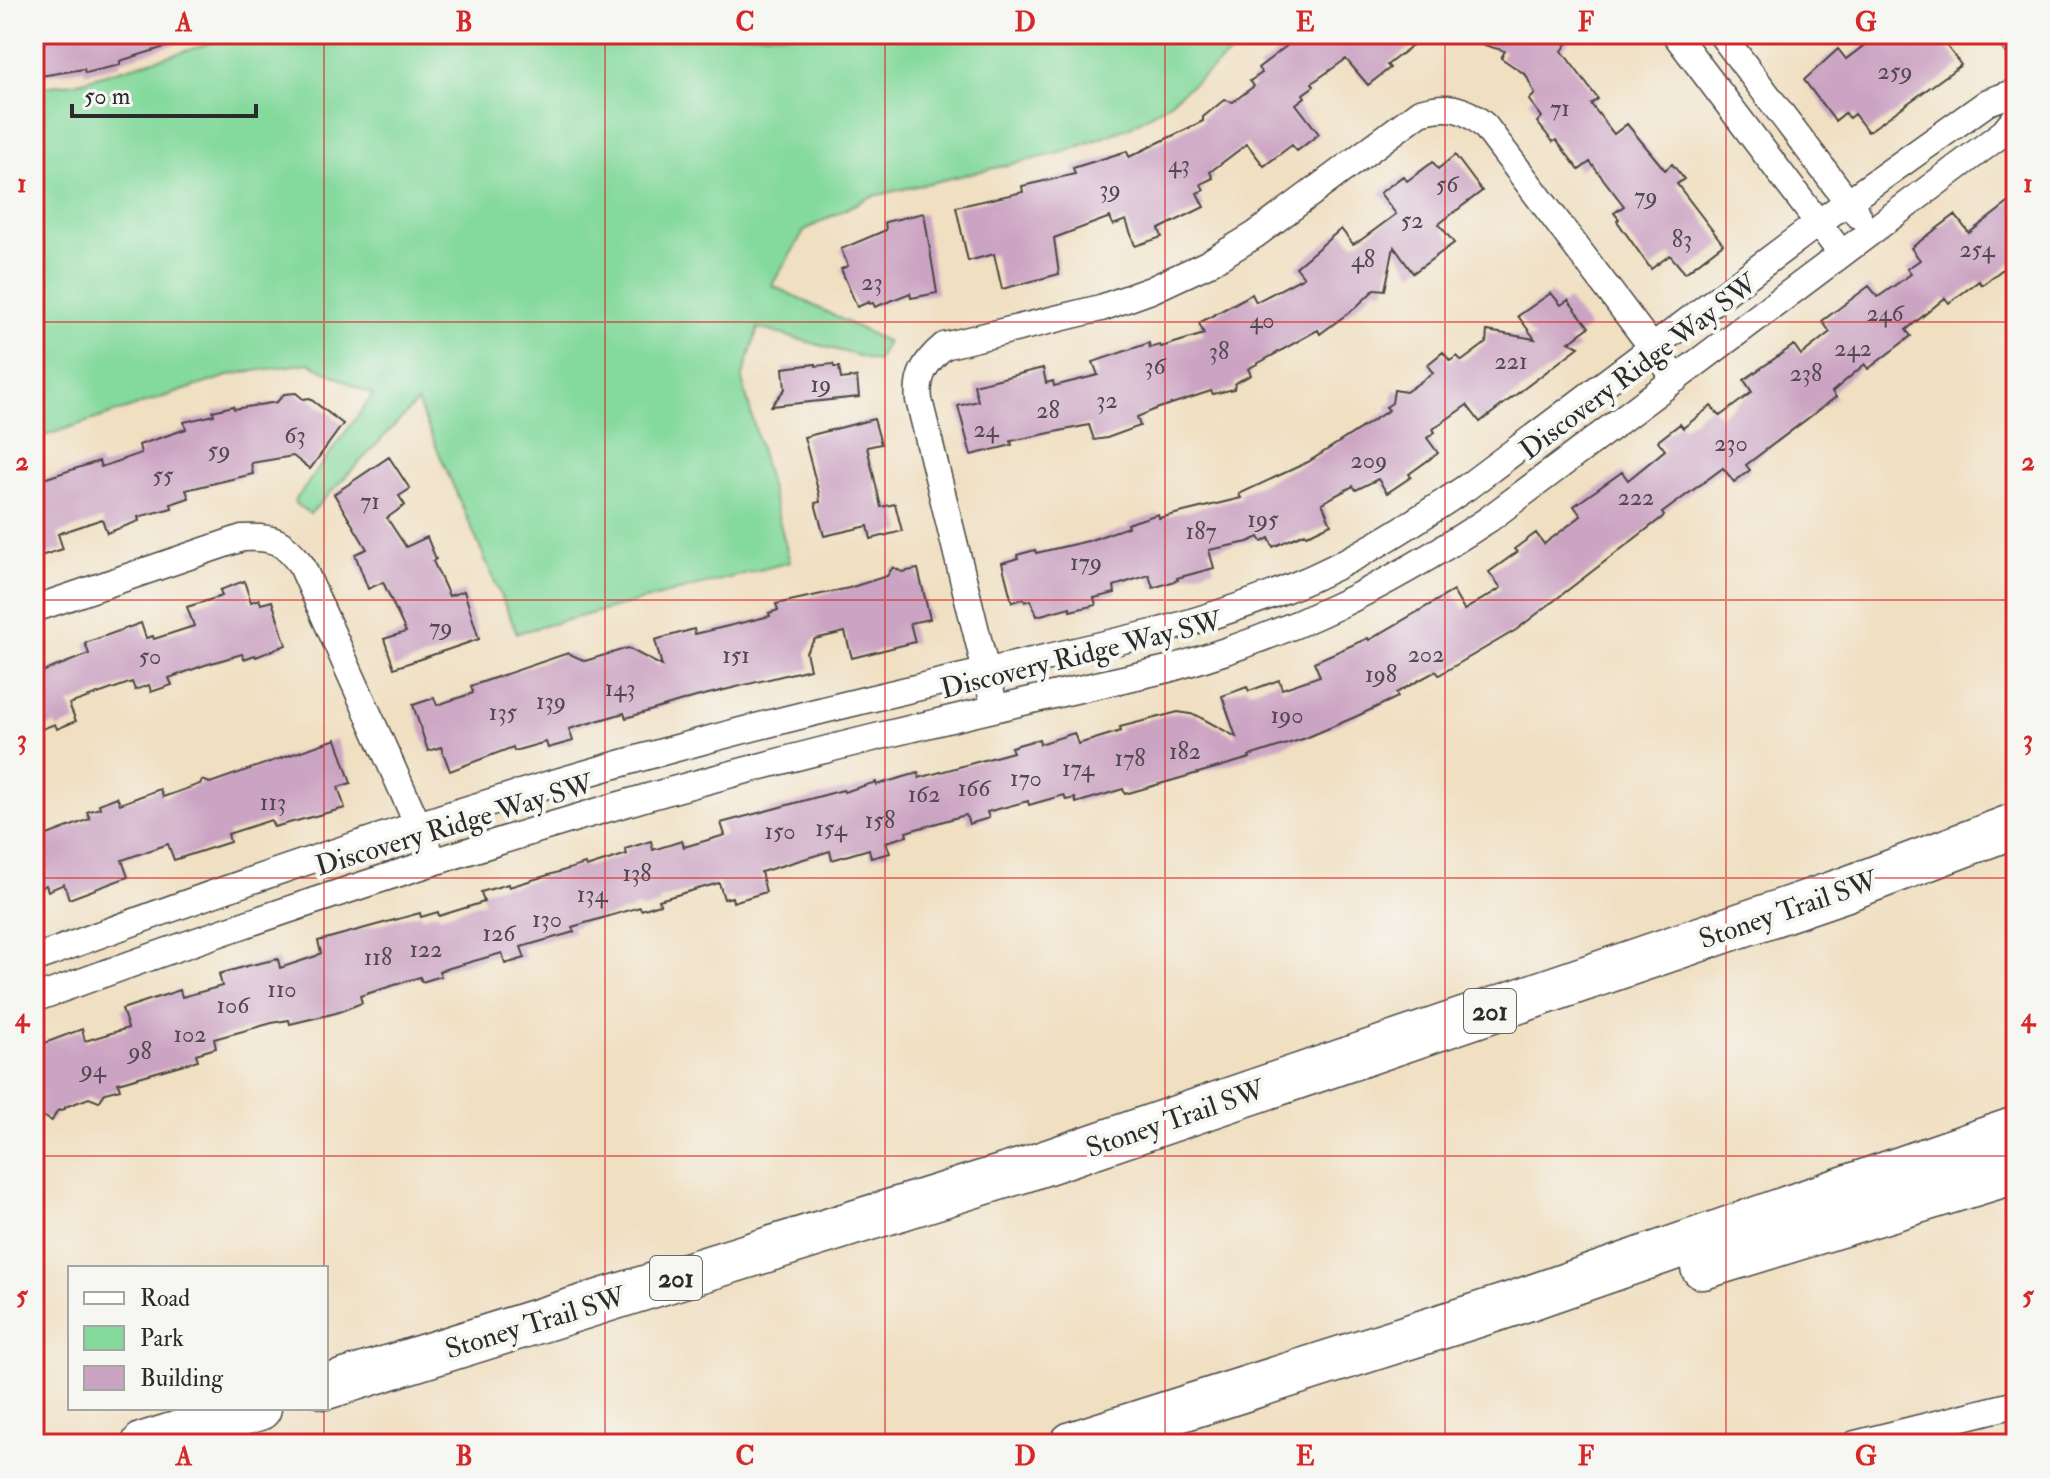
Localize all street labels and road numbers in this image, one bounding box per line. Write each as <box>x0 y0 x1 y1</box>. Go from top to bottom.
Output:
street label: Discovery Ridge Way SW <box>1513 265 1766 468</box>
street label: Discovery Ridge Way SW <box>937 603 1227 707</box>
street label: Discovery Ridge Way SW <box>311 766 599 884</box>
street label: Stoney Trail SW <box>1695 863 1884 957</box>
road number: 201 <box>1464 989 1516 1033</box>
street label: Stoney Trail SW <box>1082 1072 1271 1166</box>
road number: 201 <box>650 1256 702 1300</box>
street label: Stoney Trail SW <box>441 1279 631 1367</box>

